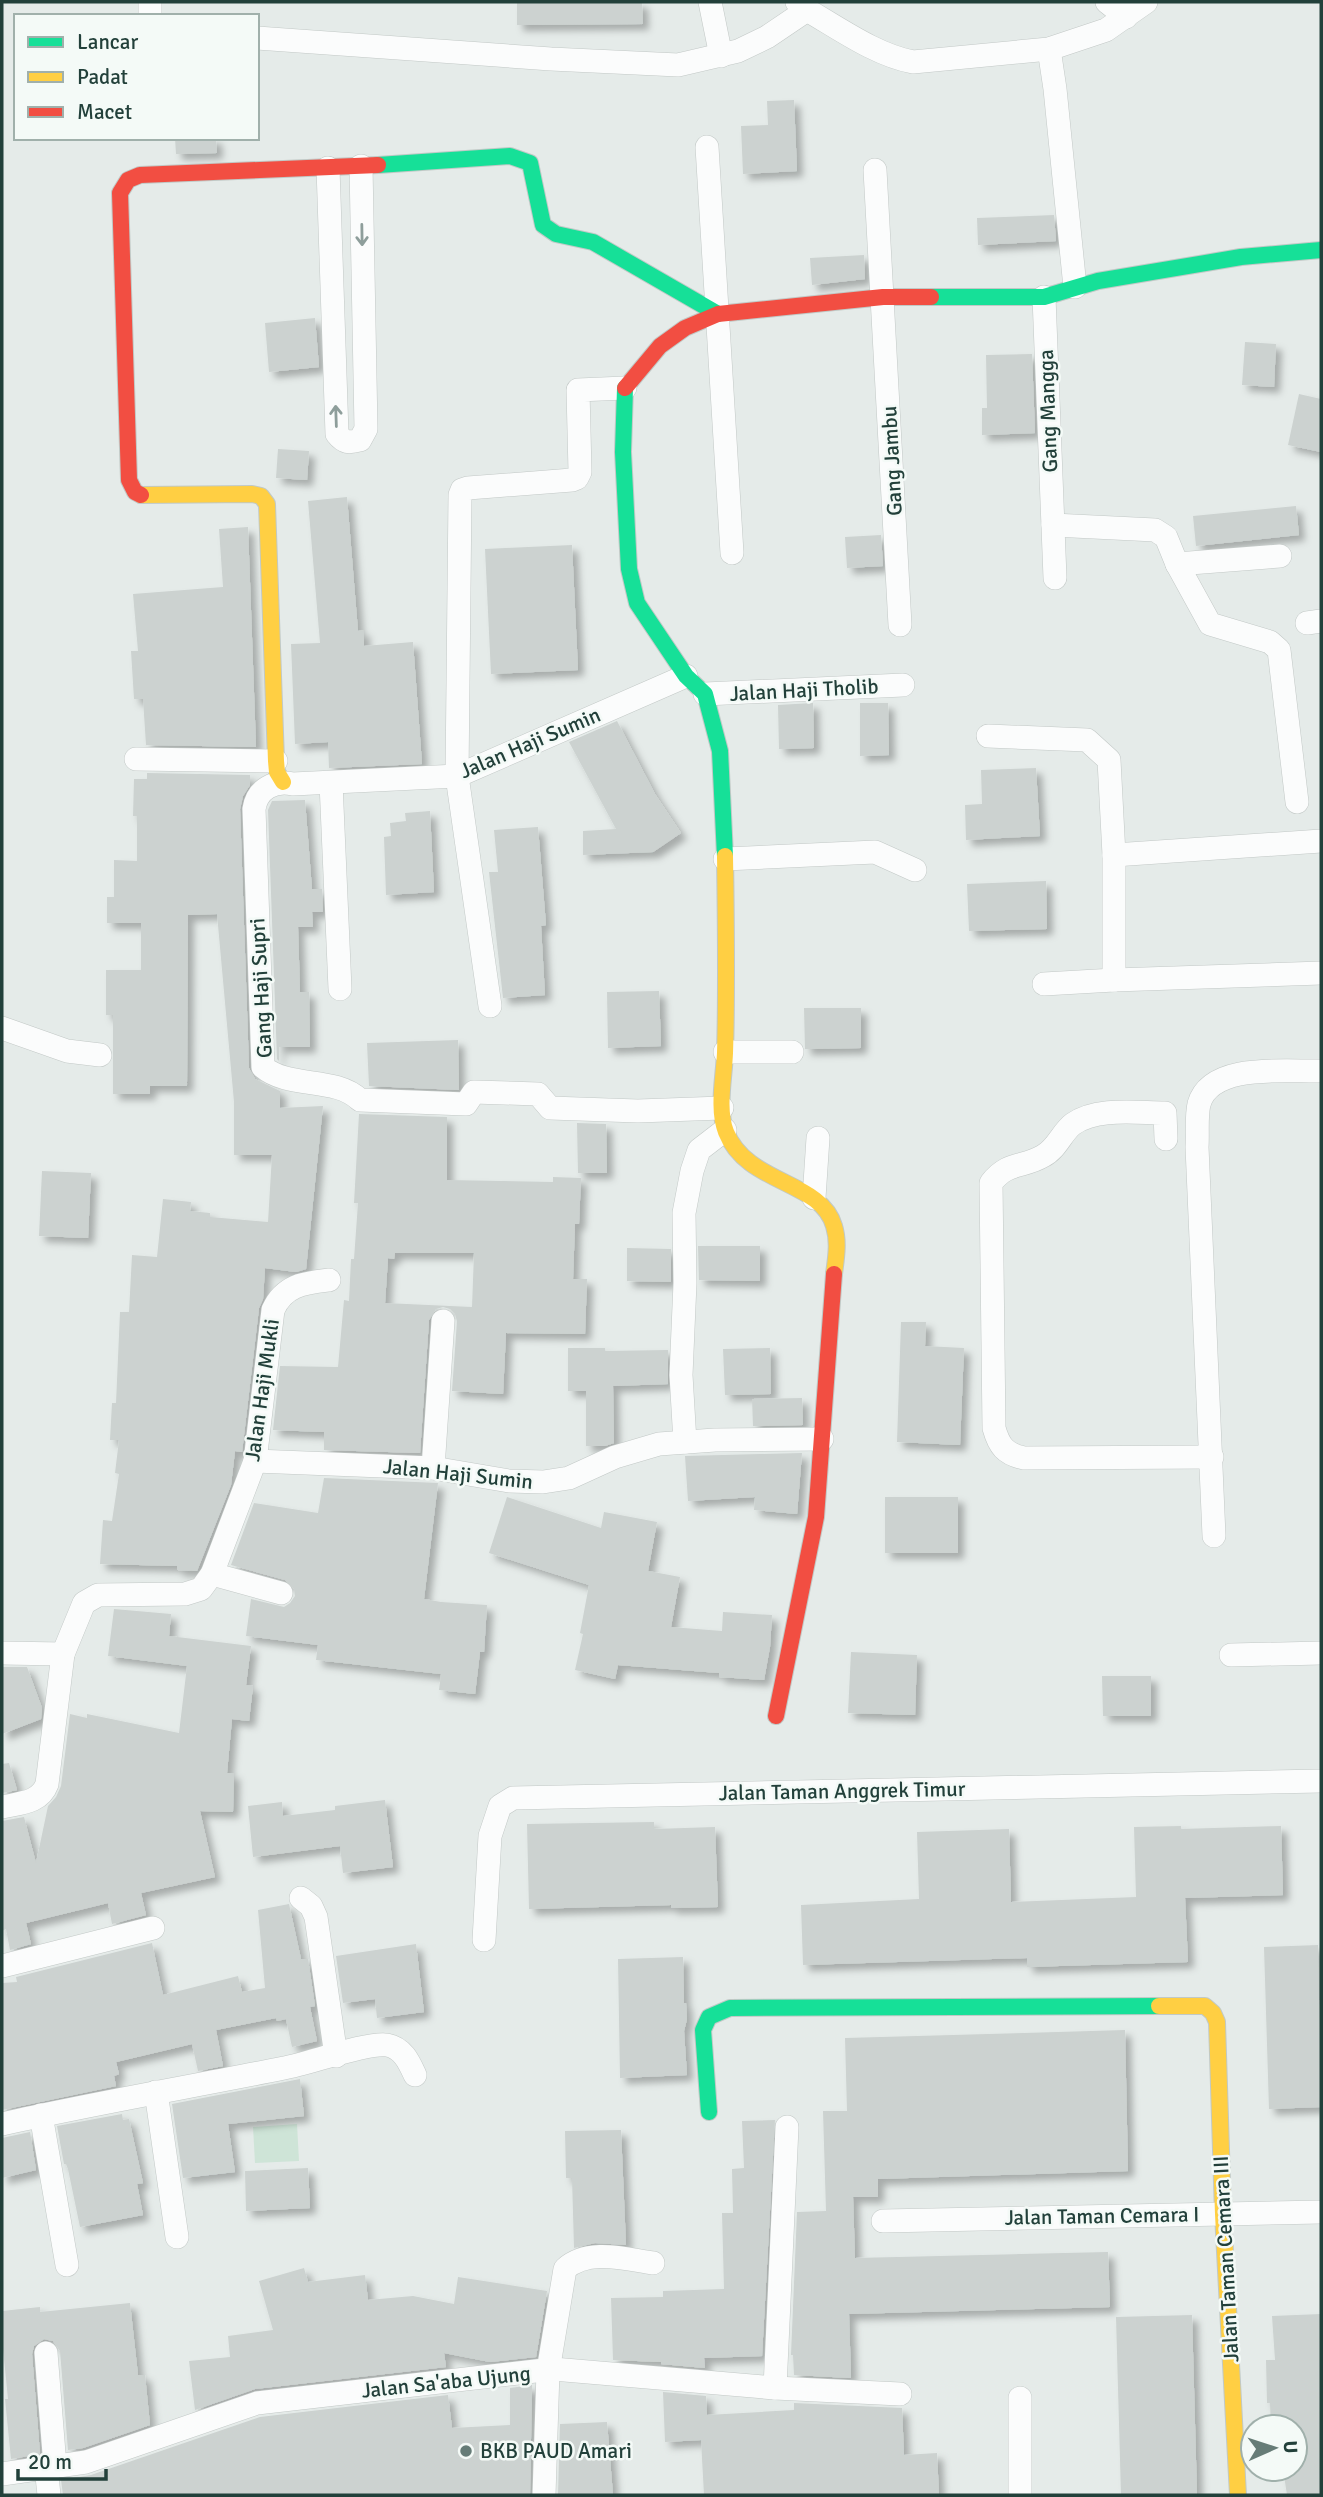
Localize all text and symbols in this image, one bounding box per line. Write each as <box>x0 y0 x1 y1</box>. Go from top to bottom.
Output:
legend <box>14 14 259 140</box>
text: Lancar <box>77 29 138 55</box>
text: Padat <box>77 64 128 90</box>
text: Macet <box>77 99 132 125</box>
one-way arrow <box>355 223 369 246</box>
street label: Gang Mangga <box>1033 349 1063 473</box>
one-way arrow <box>330 405 343 428</box>
street label: Gang Jambu <box>876 405 908 517</box>
street label: Jalan Haji Tholib <box>729 673 879 707</box>
street label: Jalan Haji Sumin <box>456 702 604 784</box>
street label: Gang Haji Supri <box>244 917 278 1059</box>
street label: Jalan Haji Mukli <box>239 1317 285 1463</box>
street label: Jalan Haji Sumin <box>382 1453 534 1495</box>
street label: Jalan Taman Anggrek Timur <box>718 1776 966 1806</box>
street label: Jalan Taman Cemara III <box>1208 2155 1244 2363</box>
street label: Jalan Taman Cemara I <box>1004 2201 1200 2231</box>
street label: Jalan Sa'aba Ujung <box>360 2360 532 2404</box>
north arrow <box>1239 2413 1309 2483</box>
scale bar <box>18 2438 105 2482</box>
place label: BKB PAUD Amari <box>480 2438 632 2464</box>
text: U <box>1278 2440 1302 2454</box>
marker: BKB PAUD Amari <box>458 2443 474 2459</box>
text: 20 m <box>28 2449 72 2475</box>

